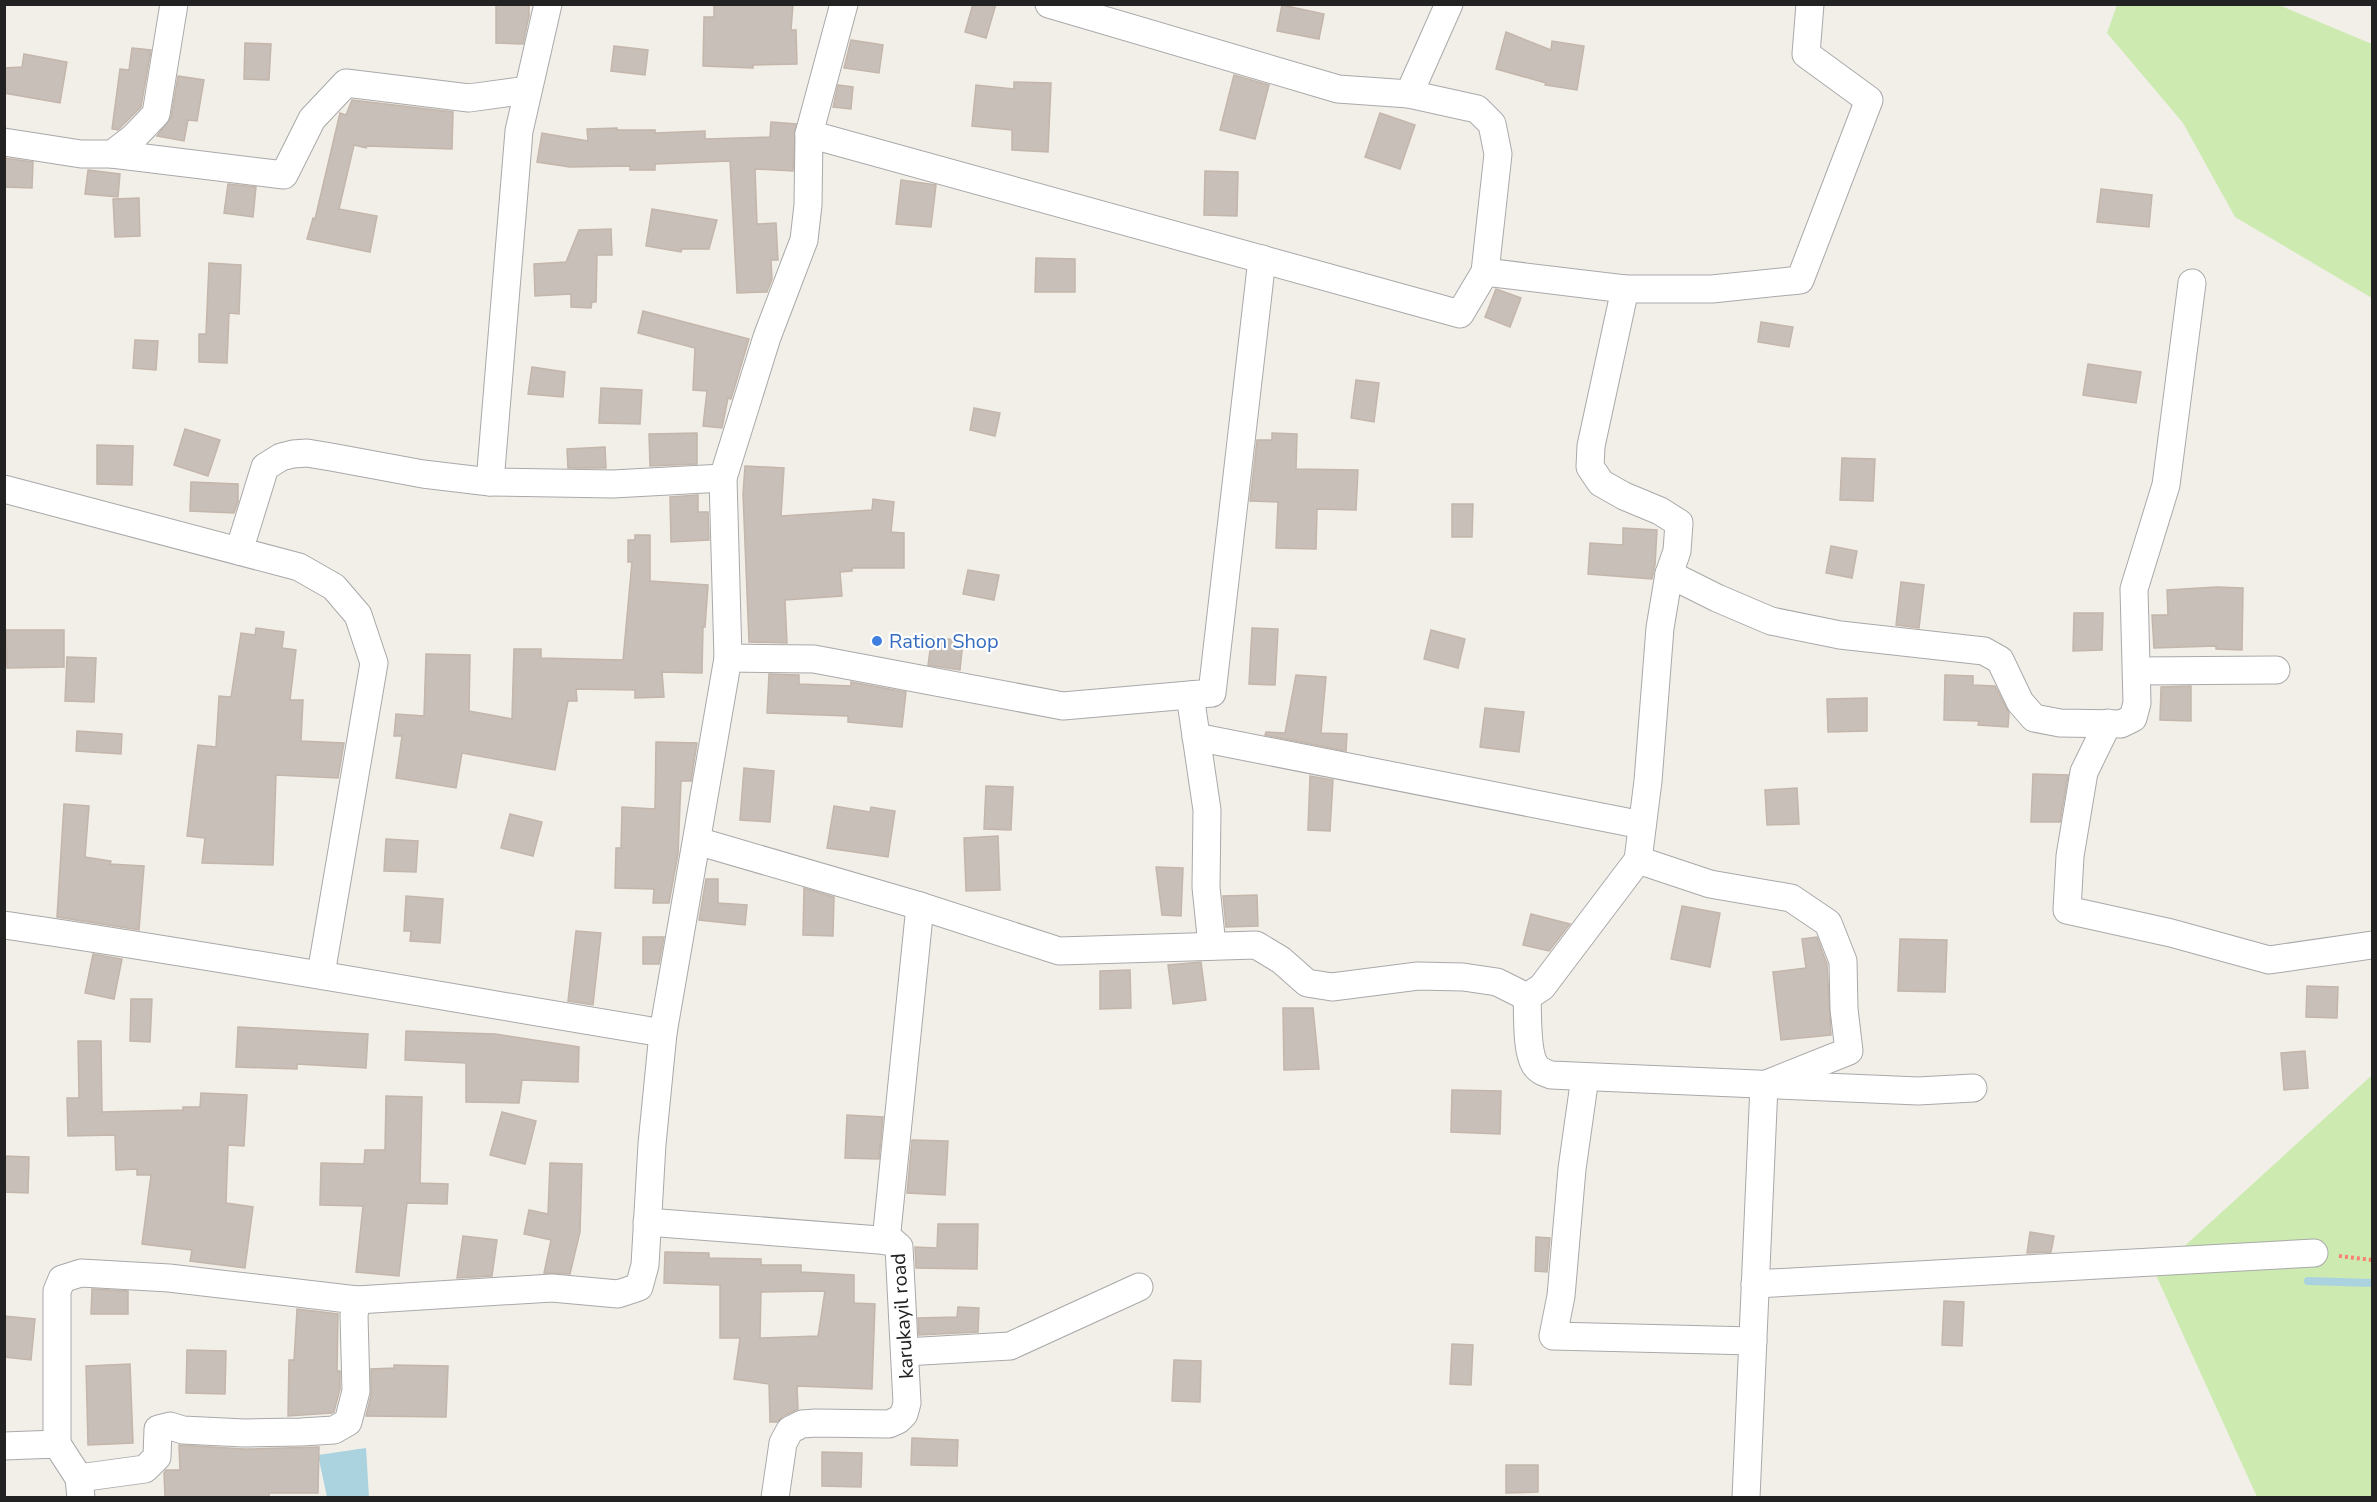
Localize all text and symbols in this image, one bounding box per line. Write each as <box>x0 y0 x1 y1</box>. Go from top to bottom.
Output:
place label: Ration Shop <box>889 628 999 655</box>
marker: Ration Shop <box>870 634 884 648</box>
street label: karukayil road <box>885 1252 920 1380</box>

